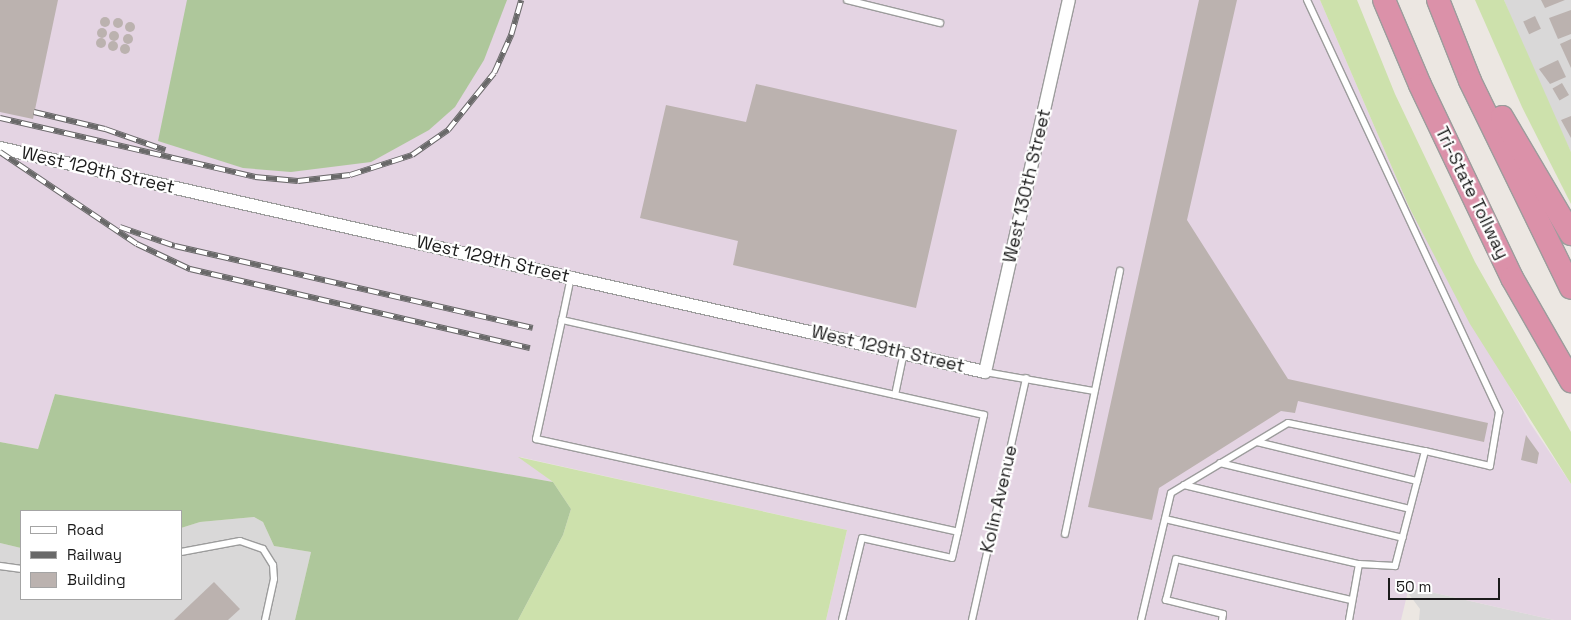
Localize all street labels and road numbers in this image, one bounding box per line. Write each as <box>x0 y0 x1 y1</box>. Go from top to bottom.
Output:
street label: West 130th Street <box>999 107 1055 265</box>
street label: Tri-State Tollway <box>1431 123 1513 263</box>
street label: West 129th Street <box>19 142 177 198</box>
street label: West 129th Street <box>414 231 572 287</box>
street label: West 129th Street <box>809 321 967 377</box>
street label: Kolin Avenue <box>976 443 1022 555</box>

